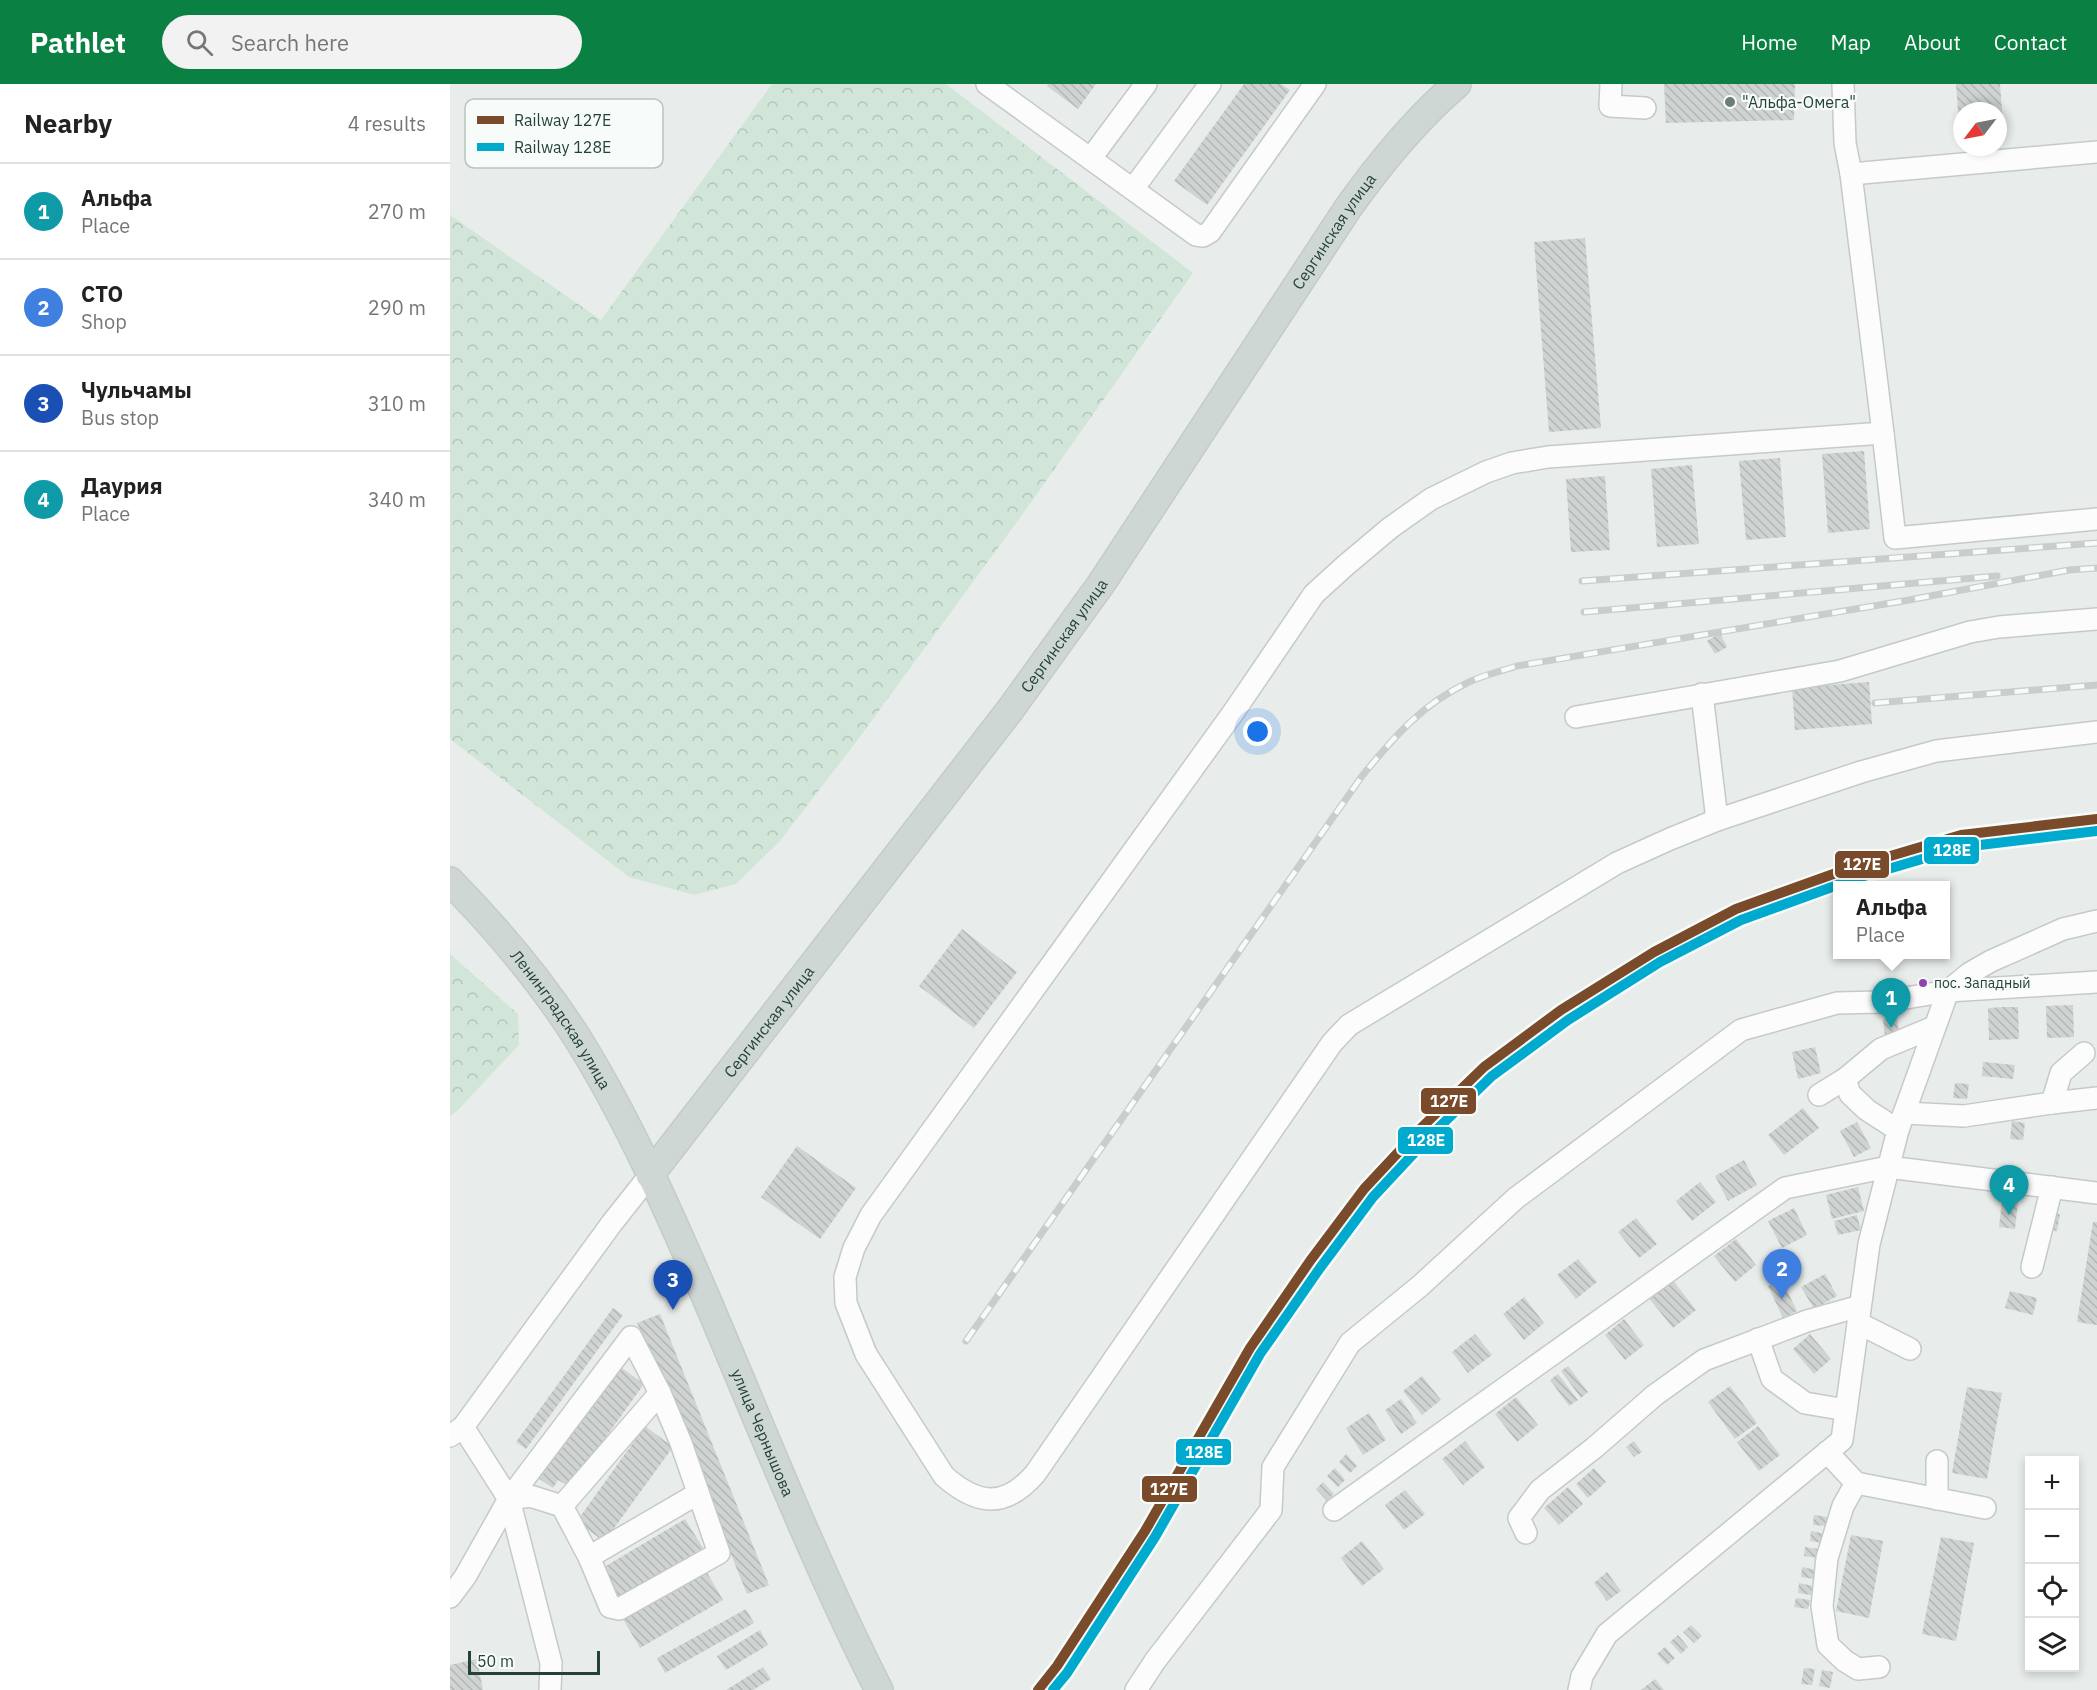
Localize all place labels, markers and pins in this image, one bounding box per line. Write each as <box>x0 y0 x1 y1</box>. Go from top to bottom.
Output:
place label: "Альфа-Омега" <box>1742 92 1856 112</box>
marker: "Альфа-Омега" <box>1723 95 1737 109</box>
place label: пос. Западный <box>1934 974 2031 992</box>
marker: пос. Западный <box>1917 977 1929 989</box>
pin: 1 <box>1872 978 1910 1028</box>
pin: 4 <box>1990 1166 2028 1215</box>
pin: 2 <box>1762 1250 1802 1299</box>
pin: 3 <box>654 1260 692 1310</box>

